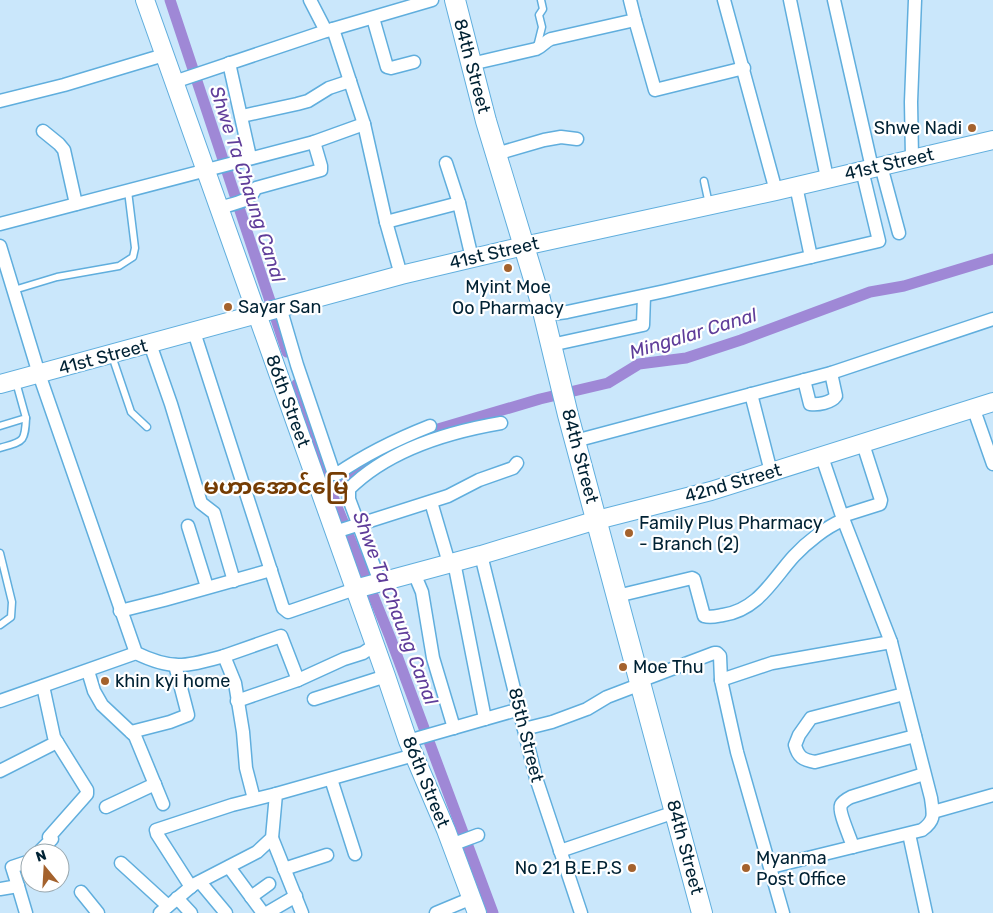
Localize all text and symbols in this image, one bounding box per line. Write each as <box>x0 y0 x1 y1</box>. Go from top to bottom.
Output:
street label: 84th Street <box>449 16 495 116</box>
water label: Shwe Ta Chaung Canal <box>205 83 290 286</box>
place label: Shwe Nadi <box>874 117 962 139</box>
marker: Shwe Nadi <box>966 122 978 134</box>
street label: 41st Street <box>842 143 936 185</box>
street label: 41st Street <box>447 232 541 274</box>
marker: Myint Moe Oo Pharmacy <box>502 262 514 274</box>
place label: Myint Moe Oo Pharmacy <box>452 276 564 319</box>
place label: Sayar San <box>238 296 321 318</box>
marker: Sayar San <box>222 301 234 313</box>
water label: Mingalar Canal <box>627 303 760 364</box>
street label: 41st Street <box>56 335 150 379</box>
street label: 86th Street <box>261 352 315 450</box>
street label: 84th Street <box>557 406 603 506</box>
street label: 42nd Street <box>682 459 784 507</box>
district label: မဟာအောင်မြေ <box>204 471 348 504</box>
water label: Shwe Ta Chaung Canal <box>348 508 443 708</box>
place label: Family Plus Pharmacy - Branch (2) <box>639 512 823 555</box>
marker: Family Plus Pharmacy - Branch (2) <box>623 527 635 539</box>
place label: Moe Thu <box>633 656 704 678</box>
marker: Moe Thu <box>617 661 629 673</box>
place label: khin kyi home <box>115 670 230 692</box>
marker: khin kyi home <box>99 675 111 687</box>
street label: 85th Street <box>504 685 548 785</box>
street label: 86th Street <box>398 733 454 831</box>
street label: 84th Street <box>662 797 708 897</box>
north arrow <box>20 843 70 893</box>
text: N <box>34 846 49 866</box>
place label: Myanma Post Office <box>756 847 846 890</box>
place label: No 21 B.E.P.S <box>515 857 622 879</box>
marker: No 21 B.E.P.S <box>626 862 638 874</box>
marker: Myanma Post Office <box>740 862 752 874</box>

